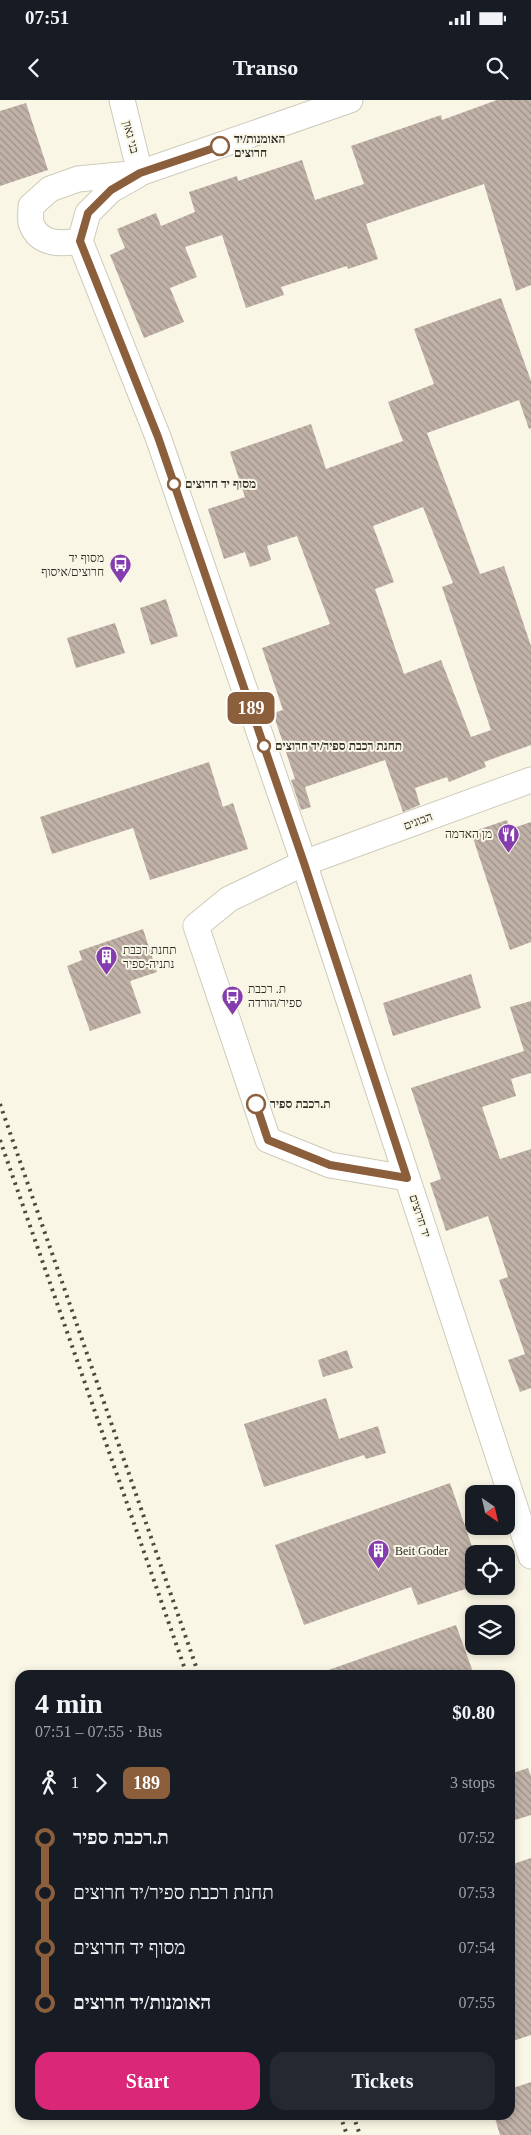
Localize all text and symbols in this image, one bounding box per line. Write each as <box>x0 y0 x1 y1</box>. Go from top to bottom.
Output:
text: 07:51 <box>25 7 69 28</box>
icon: back <box>20 54 48 82</box>
icon: search <box>483 54 511 82</box>
text: Transo <box>233 55 298 80</box>
street label: בני גאון <box>120 119 142 155</box>
place label: האומנות/יד חרוצים <box>234 132 285 160</box>
marker: האומנות/יד חרוצים <box>210 136 230 156</box>
marker: מסוף יד חרוצים <box>167 477 181 491</box>
place label: מסוף יד חרוצים <box>185 477 256 491</box>
place label: מסוף יד חרוצים/איסוף <box>41 551 104 579</box>
bus stop icon: מסוף יד חרוצים/איסוף <box>108 553 132 584</box>
line badge: 189 <box>222 692 280 724</box>
text: 189 <box>238 698 265 718</box>
marker: תחנת רכבת ספיר/יד חרוצים <box>257 739 271 753</box>
place label: תחנת רכבת ספיר/יד חרוצים <box>275 739 402 753</box>
street label: הבונים <box>401 809 435 833</box>
restaurant icon: מן האדמה <box>496 822 520 853</box>
place label: מן האדמה <box>445 827 492 841</box>
place label: תחנת רכבת נתניה-ספיר <box>123 943 177 971</box>
building icon: תחנת רכבת נתניה-ספיר <box>95 945 119 976</box>
place label: ת. רכבת ספיר/הורדה <box>248 982 302 1010</box>
bus stop icon: ת. רכבת ספיר/הורדה <box>220 984 244 1015</box>
marker: ת.רכבת ספיר <box>246 1094 266 1114</box>
place label: ת.רכבת ספיר <box>270 1097 331 1111</box>
street label: יד חרוצים <box>406 1192 434 1240</box>
north arrow <box>465 1485 515 1535</box>
map controls <box>465 1485 515 1655</box>
building icon: Beit Goder <box>367 1539 391 1570</box>
place label: Beit Goder <box>395 1544 448 1558</box>
button: locate <box>465 1545 515 1595</box>
button: layers <box>465 1605 515 1655</box>
text: 4 min <box>35 1688 103 1719</box>
text: $0.80 <box>452 1702 495 1723</box>
text: 07:51 – 07:55 · Bus <box>35 1723 162 1740</box>
icon: walk <box>35 1769 63 1797</box>
icon: forward <box>87 1769 115 1797</box>
text: 189 <box>133 1773 160 1793</box>
text: 1 <box>71 1774 79 1791</box>
text: 3 stops <box>450 1774 495 1791</box>
text: ת.רכבת ספיר <box>73 1827 169 1848</box>
text: 07:52 <box>459 1829 495 1846</box>
text: תחנת רכבת ספיר/יד חרוצים <box>73 1882 274 1903</box>
text: 07:53 <box>459 1884 495 1901</box>
text: מסוף יד חרוצים <box>73 1937 186 1958</box>
text: 07:54 <box>459 1939 495 1956</box>
text: האומנות/יד חרוצים <box>73 1992 211 2013</box>
text: 07:55 <box>459 1994 495 2011</box>
button: Start <box>35 2052 260 2110</box>
button: Tickets <box>270 2052 495 2110</box>

